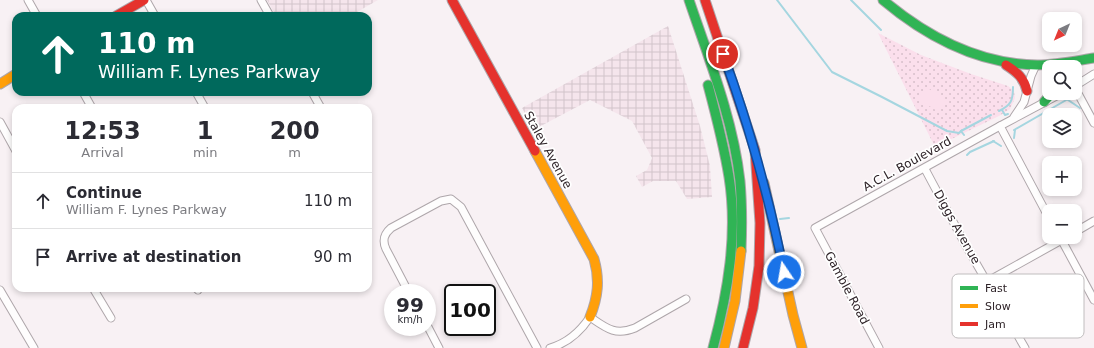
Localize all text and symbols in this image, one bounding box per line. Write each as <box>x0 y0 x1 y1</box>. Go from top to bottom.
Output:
north arrow <box>1042 12 1082 52</box>
map controls <box>1042 12 1082 244</box>
text: 110 m <box>98 27 195 60</box>
icon: ahead <box>32 28 84 80</box>
pin <box>706 37 740 71</box>
icon: arrive <box>712 43 734 65</box>
button: search <box>1042 60 1082 100</box>
text: William F. Lynes Parkway <box>98 61 321 82</box>
button: layers <box>1042 108 1082 148</box>
street label: Staley Avenue <box>521 109 575 191</box>
text: 12:53 <box>64 117 141 145</box>
text: 1 <box>197 117 213 145</box>
text: 200 <box>270 117 320 145</box>
street label: A.C.L. Boulevard <box>860 134 954 194</box>
text: Arrival <box>81 145 124 160</box>
text: min <box>193 145 217 160</box>
text: m <box>288 145 301 160</box>
button: + <box>1042 156 1082 196</box>
text: Continue <box>66 184 142 202</box>
street label: Diggs Avenue <box>931 188 983 266</box>
icon: ahead <box>32 190 54 212</box>
text: 110 m <box>304 192 352 210</box>
text: William F. Lynes Parkway <box>66 202 227 217</box>
button: − <box>1042 204 1082 244</box>
icon: arrive <box>32 246 54 268</box>
text: Arrive at destination <box>66 248 241 266</box>
text: 90 m <box>314 248 352 266</box>
street label: Gamble Road <box>822 249 872 327</box>
position arrow <box>763 251 805 293</box>
legend <box>952 274 1084 338</box>
text: Fast <box>985 282 1008 295</box>
speed limit sign: 100 <box>444 284 496 336</box>
text: 99 <box>396 293 424 317</box>
text: Slow <box>985 300 1011 313</box>
text: km/h <box>397 314 423 325</box>
text: Jam <box>984 318 1006 331</box>

